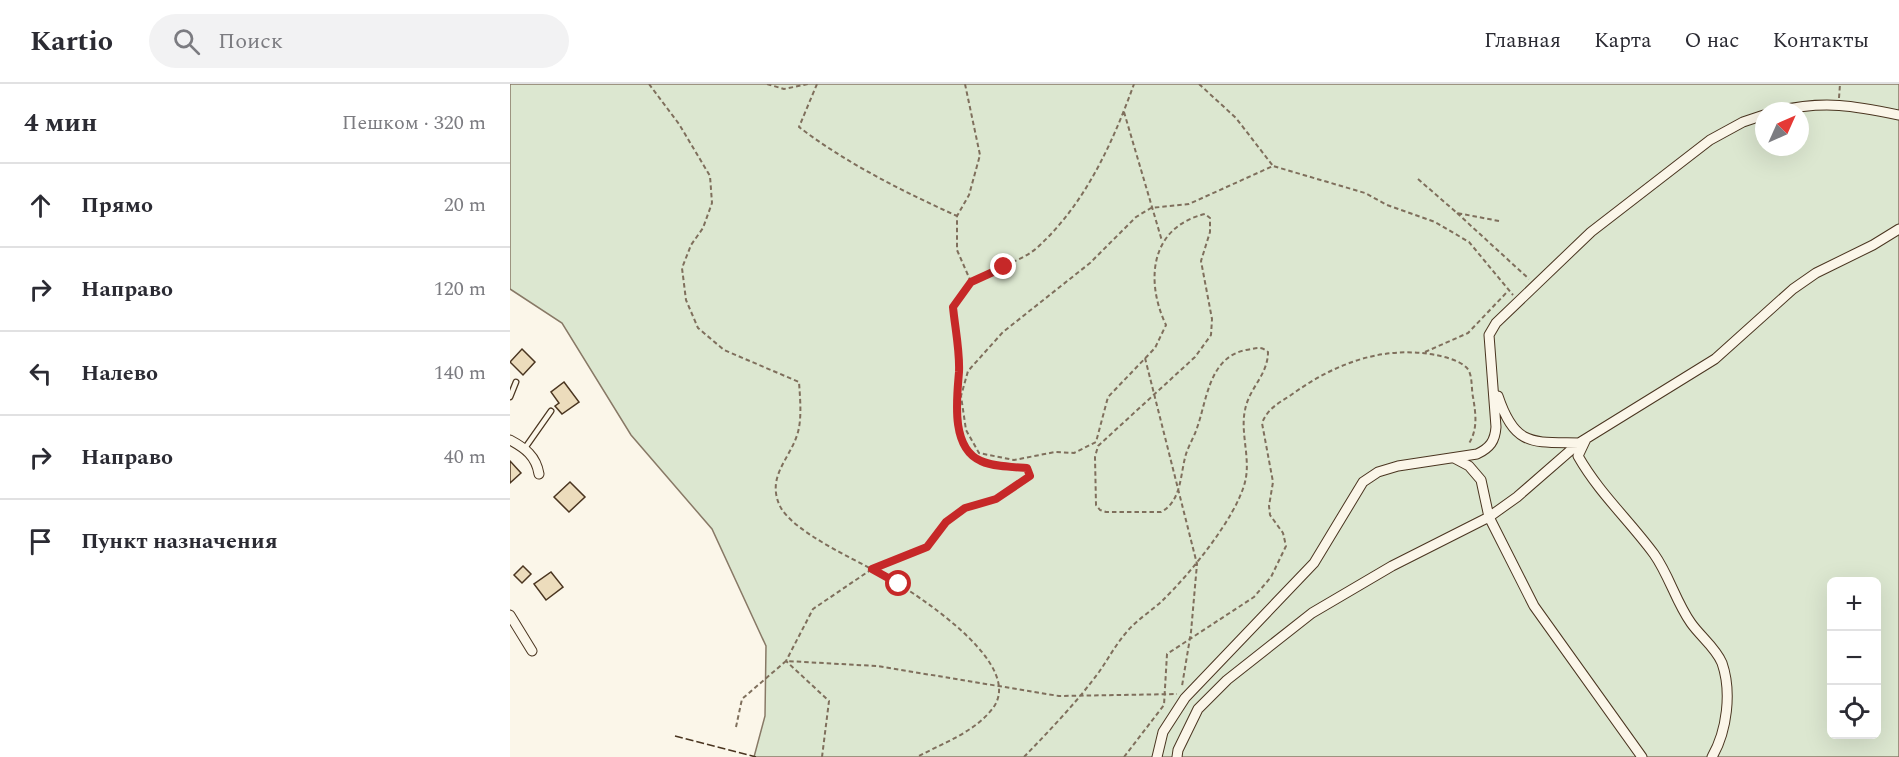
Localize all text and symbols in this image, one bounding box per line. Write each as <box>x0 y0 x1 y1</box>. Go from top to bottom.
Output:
search box <box>149 14 569 68</box>
text: Kartio <box>30 20 113 63</box>
icon: search <box>170 25 203 58</box>
text: Поиск <box>218 25 283 58</box>
text: Главная <box>1484 25 1561 57</box>
text: Карта <box>1594 25 1651 57</box>
text: О нас <box>1684 25 1739 57</box>
text: Контакты <box>1772 25 1869 57</box>
north arrow <box>1755 102 1809 156</box>
text: 4 мин <box>24 103 97 143</box>
text: Пешком · 320 m <box>342 108 486 138</box>
icon: ahead <box>24 189 57 222</box>
text: Прямо <box>81 189 153 222</box>
text: 20 m <box>444 190 486 220</box>
route end <box>990 253 1016 279</box>
icon: right <box>24 273 57 306</box>
text: Направо <box>81 273 173 306</box>
text: 120 m <box>434 274 486 304</box>
icon: left <box>24 357 57 390</box>
text: Налево <box>81 357 158 390</box>
text: 140 m <box>434 358 486 388</box>
icon: right <box>24 441 57 474</box>
text: Направо <box>81 441 173 474</box>
text: 40 m <box>444 442 486 472</box>
icon: arrive <box>24 525 57 558</box>
text: Пункт назначения <box>81 525 278 558</box>
route start <box>885 570 911 596</box>
map controls <box>1827 577 1881 739</box>
button: + <box>1827 577 1881 631</box>
button: − <box>1827 631 1881 685</box>
button: locate <box>1827 685 1881 739</box>

